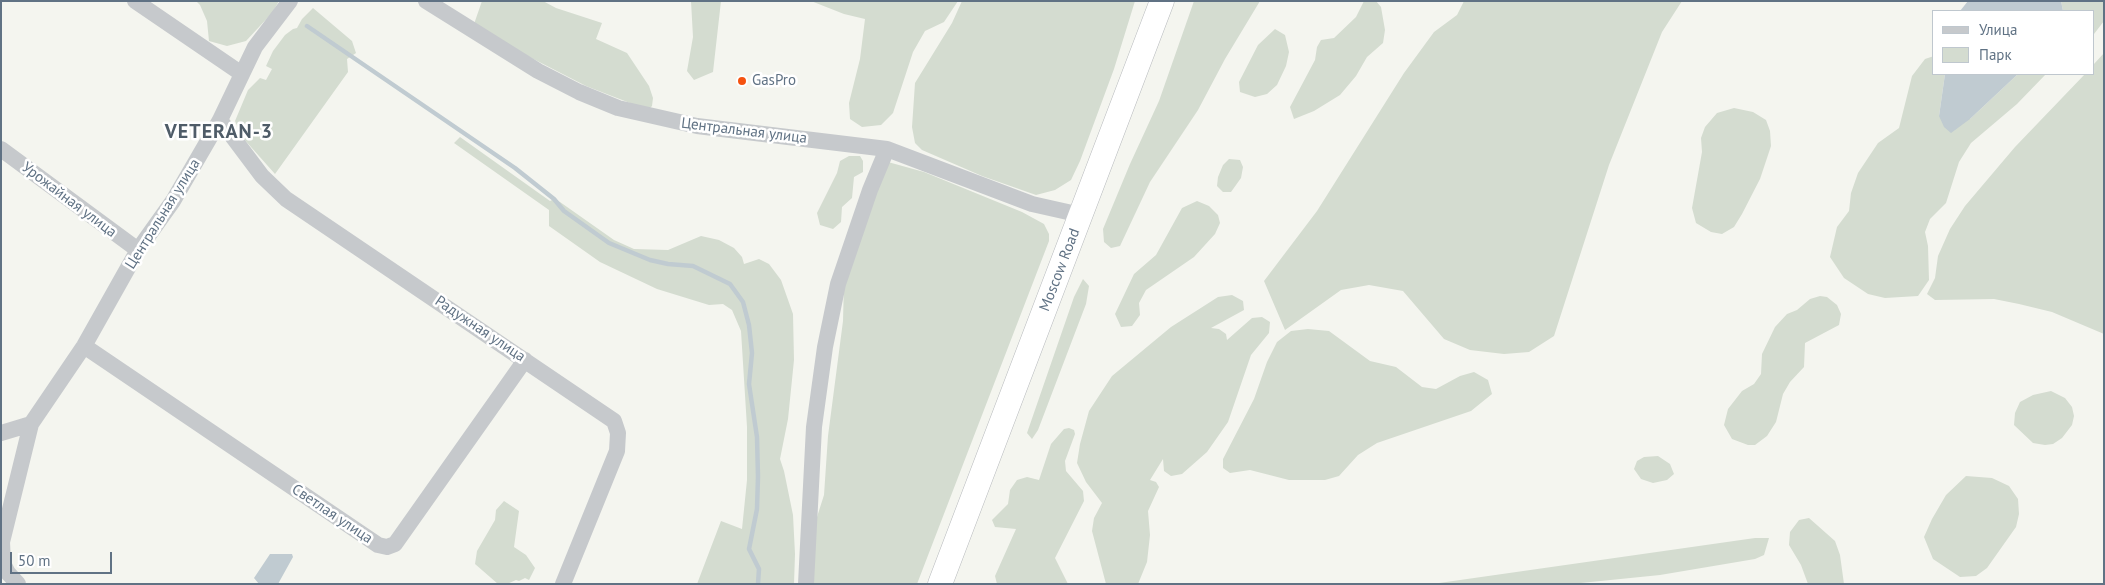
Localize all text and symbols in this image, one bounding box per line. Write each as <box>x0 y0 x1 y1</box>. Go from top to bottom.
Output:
legend <box>1932 10 2095 75</box>
text: Улица <box>1979 20 2017 39</box>
text: Парк <box>1979 45 2012 64</box>
place label: GasPro <box>752 72 796 90</box>
marker: GasPro <box>736 75 748 87</box>
street label: Центральная улица <box>680 114 808 148</box>
district label: VETERAN-3 <box>164 120 274 144</box>
street label: Центральная улица <box>122 156 204 272</box>
street label: Урожайная улица <box>18 159 120 241</box>
street label: Moscow Road <box>1036 226 1084 314</box>
street label: Радужная улица <box>431 292 529 366</box>
street label: Светлая улица <box>288 480 376 548</box>
scale bar <box>12 542 115 574</box>
text: 50 m <box>18 551 51 570</box>

